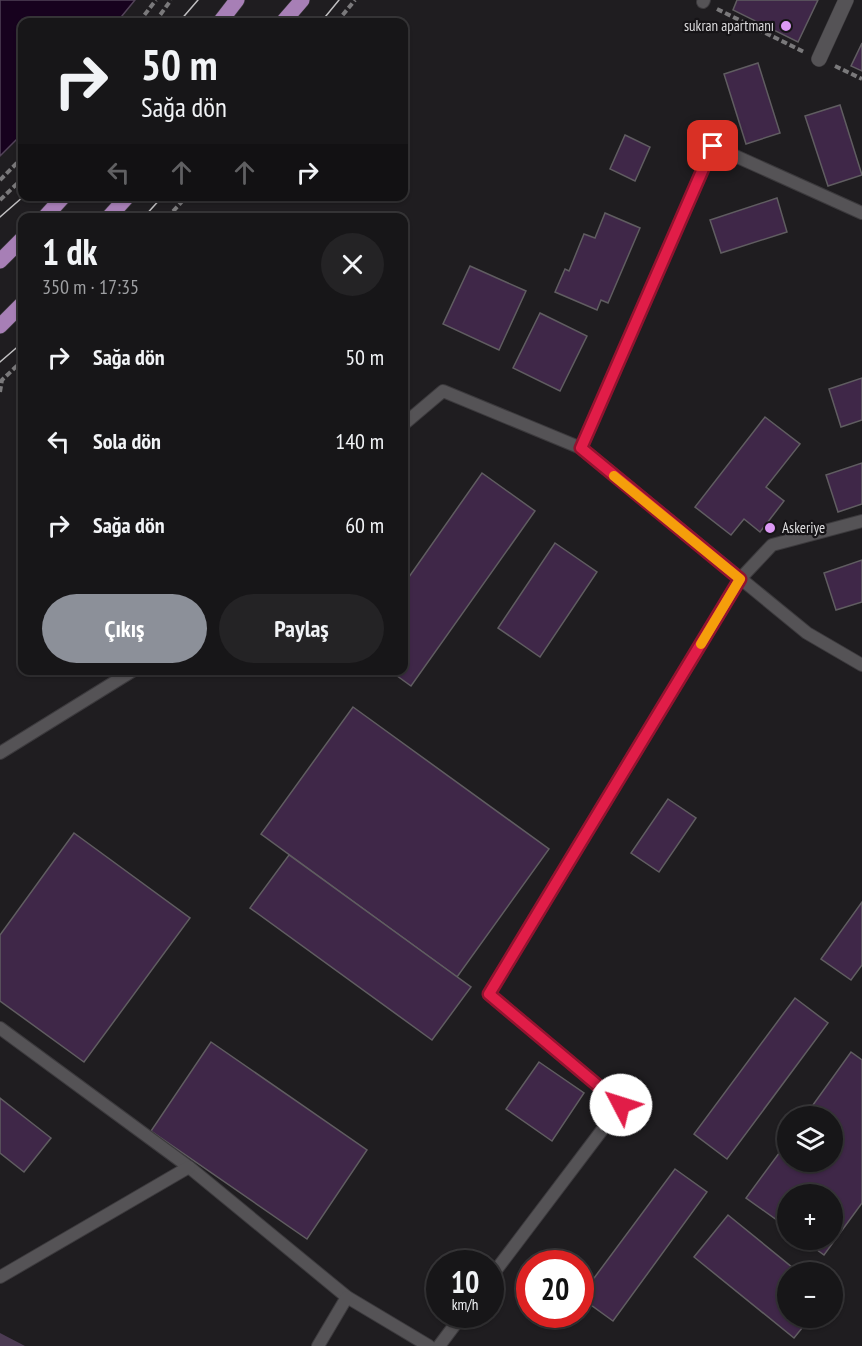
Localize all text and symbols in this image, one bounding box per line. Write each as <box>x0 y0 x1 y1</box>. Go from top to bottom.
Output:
place label: sukran apartmanı <box>684 16 774 35</box>
marker: sukran apartmanı <box>779 19 793 33</box>
text: 50 m <box>141 37 218 92</box>
icon: right <box>42 42 120 120</box>
text: Sağa dön <box>141 90 227 124</box>
pin <box>687 120 738 171</box>
icon: arrive <box>696 129 729 162</box>
icon: left <box>102 156 135 189</box>
icon: ahead <box>165 156 198 189</box>
icon: ahead <box>228 156 261 189</box>
icon: right <box>291 156 324 189</box>
text: 1 dk <box>42 228 97 275</box>
button: close <box>321 233 384 296</box>
text: 350 m · 17:35 <box>42 274 139 300</box>
icon: right <box>42 341 75 374</box>
text: Sağa dön <box>93 343 165 371</box>
text: 50 m <box>345 343 384 371</box>
icon: left <box>42 425 75 458</box>
text: Sola dön <box>93 427 161 455</box>
text: 140 m <box>335 427 384 455</box>
icon: right <box>42 509 75 542</box>
text: Sağa dön <box>93 511 165 539</box>
text: 60 m <box>345 511 384 539</box>
place label: Askeriye <box>782 518 825 537</box>
marker: Askeriye <box>763 521 777 535</box>
button: Çıkış <box>42 594 207 663</box>
button: Paylaş <box>219 594 384 663</box>
position arrow <box>589 1073 653 1137</box>
map controls <box>777 1106 843 1328</box>
button: layers <box>777 1106 843 1172</box>
button: + <box>777 1184 843 1250</box>
speed limit sign: 20 <box>516 1250 594 1328</box>
text: 10 <box>451 1262 479 1301</box>
button: − <box>777 1262 843 1328</box>
text: km/h <box>452 1295 478 1314</box>

